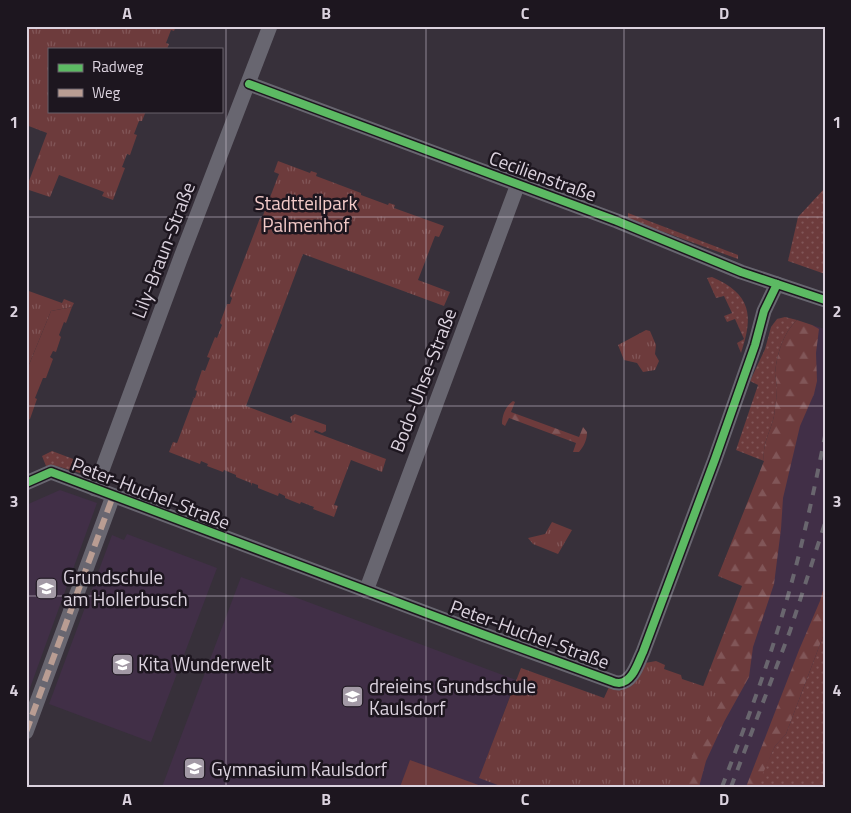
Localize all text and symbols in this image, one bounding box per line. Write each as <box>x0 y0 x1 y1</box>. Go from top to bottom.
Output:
text: A <box>122 1 132 25</box>
text: B <box>321 1 331 25</box>
text: C <box>521 1 530 25</box>
text: D <box>719 1 729 25</box>
legend <box>48 48 222 112</box>
text: Radweg <box>92 55 144 78</box>
text: Weg <box>92 81 121 104</box>
text: 1 <box>10 110 18 134</box>
text: 1 <box>833 110 841 134</box>
street label: Cecilienstraße <box>485 143 601 208</box>
street label: Lily-Braun-Straße <box>123 177 202 322</box>
park label: Stadtteilpark Palmenhof <box>254 188 358 239</box>
text: 2 <box>10 299 18 323</box>
text: 2 <box>833 299 841 323</box>
street label: Bodo-Uhse-Straße <box>382 304 463 456</box>
street label: Peter-Huchel-Straße <box>68 449 235 536</box>
text: 3 <box>10 489 18 513</box>
text: 3 <box>833 489 841 513</box>
place label: Grundschule am Hollerbusch <box>63 562 188 613</box>
school or university icon: Grundschule am Hollerbusch <box>35 576 59 600</box>
street label: Peter-Huchel-Straße <box>446 591 614 676</box>
place label: Kita Wunderwelt <box>138 649 272 678</box>
school or university icon: Kita Wunderwelt <box>110 652 134 676</box>
place label: dreieins Grundschule Kaulsdorf <box>369 671 536 722</box>
text: 4 <box>10 678 19 702</box>
text: 4 <box>833 678 842 702</box>
school or university icon: dreieins Grundschule Kaulsdorf <box>341 685 365 709</box>
place label: Gymnasium Kaulsdorf <box>211 754 388 783</box>
school or university icon: Gymnasium Kaulsdorf <box>183 757 207 781</box>
text: A <box>122 787 132 811</box>
text: B <box>321 787 331 811</box>
text: C <box>521 787 530 811</box>
text: D <box>719 787 729 811</box>

